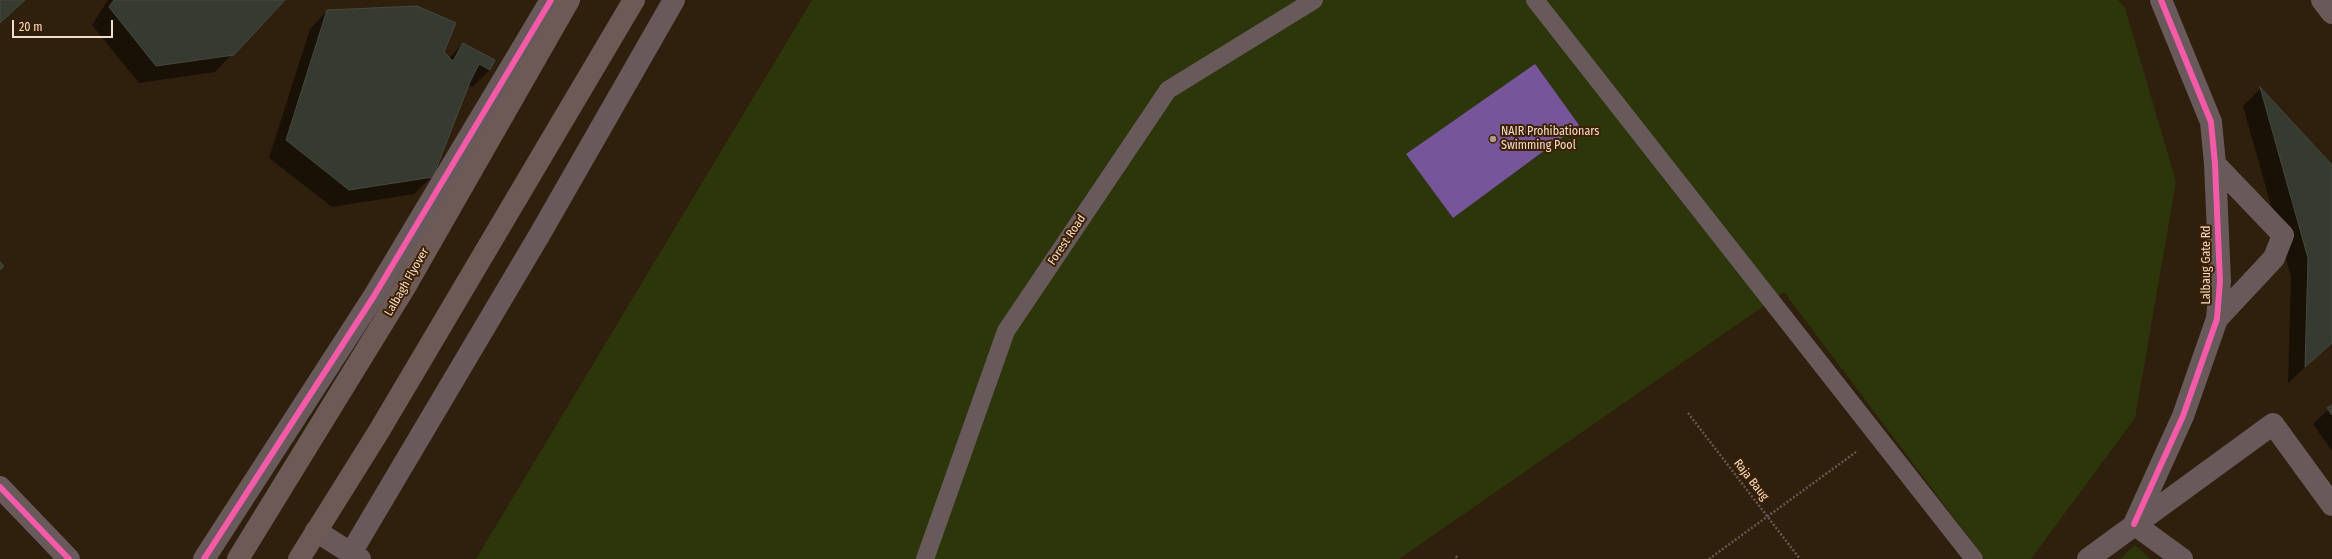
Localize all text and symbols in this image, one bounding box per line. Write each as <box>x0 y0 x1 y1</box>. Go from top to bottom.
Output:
scale bar <box>14 12 115 38</box>
text: 20 m <box>19 20 43 34</box>
place label: NAIR Prohibationars Swimming Pool <box>1501 125 1599 153</box>
marker: NAIR Prohibationars Swimming Pool <box>1488 134 1498 144</box>
street label: Forest Road <box>1045 212 1089 268</box>
street label: Lalbaug Gate Rd <box>2200 225 2214 305</box>
street label: Lalbagh Flyover <box>382 245 432 319</box>
street label: Raja Baug <box>1730 457 1772 503</box>

